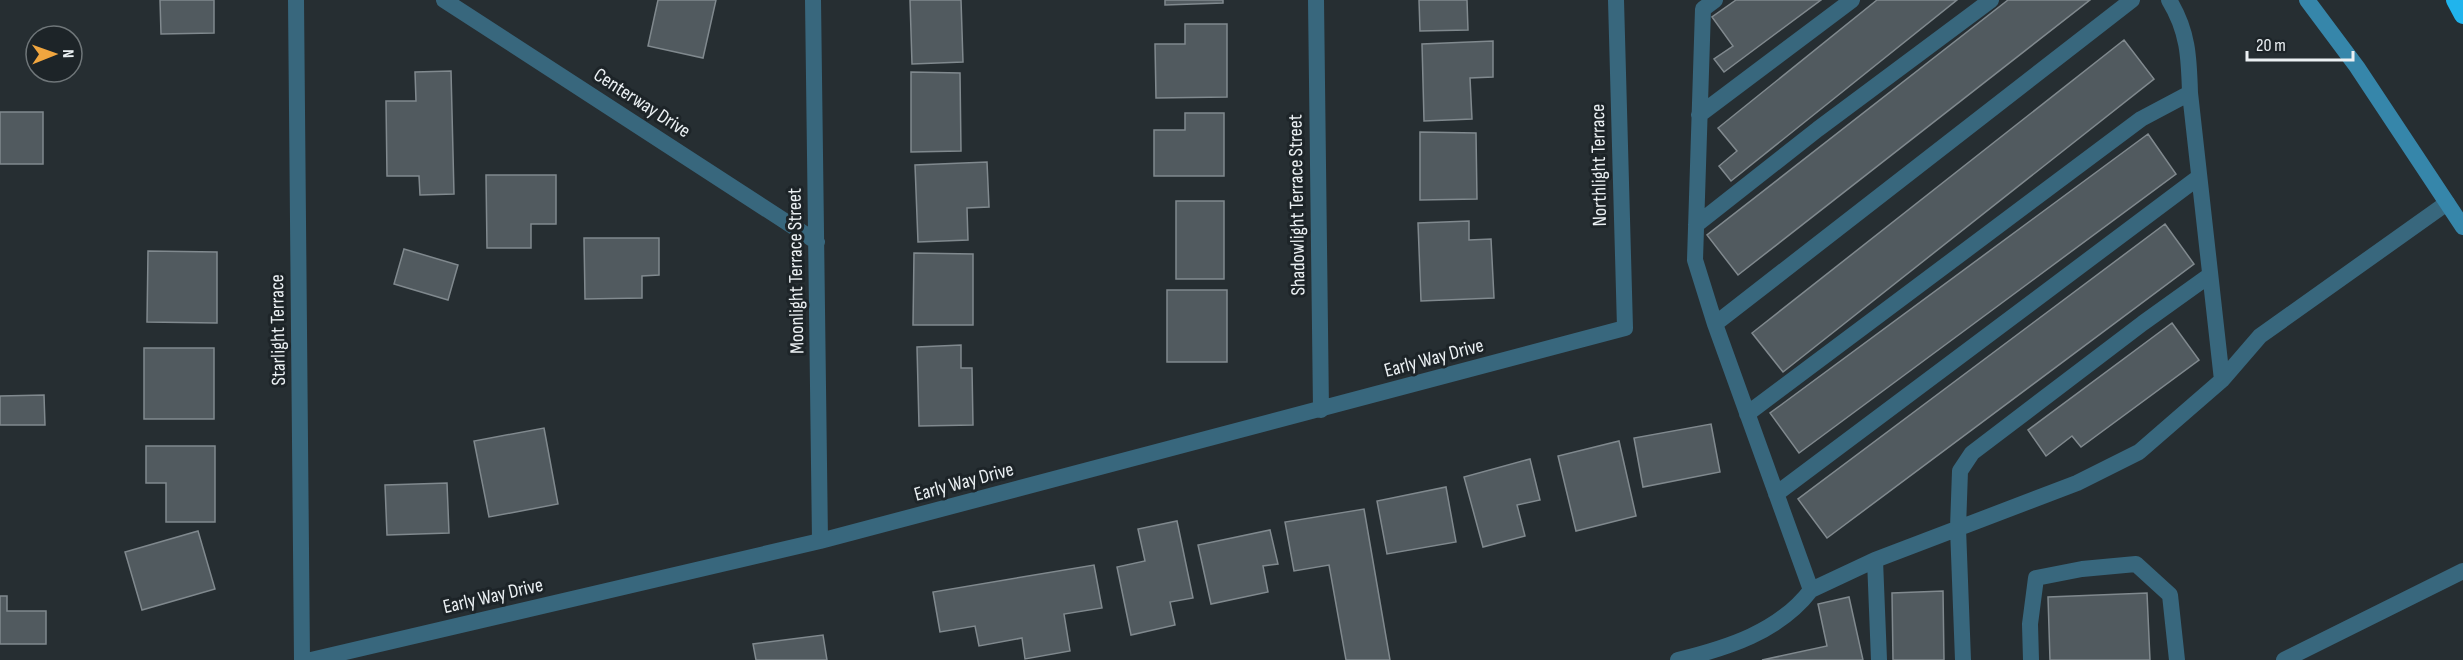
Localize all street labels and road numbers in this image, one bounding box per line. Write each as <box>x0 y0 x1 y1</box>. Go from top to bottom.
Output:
street label: Centerway Drive <box>589 63 695 143</box>
street label: Northlight Terrace <box>1586 103 1612 227</box>
street label: Shadowlight Terrace Street <box>1283 114 1311 296</box>
street label: Moonlight Terrace Street <box>783 188 809 354</box>
street label: Starlight Terrace <box>265 274 291 386</box>
street label: Early Way Drive <box>1382 333 1486 383</box>
street label: Early Way Drive <box>912 457 1016 507</box>
street label: Early Way Drive <box>441 573 545 619</box>

